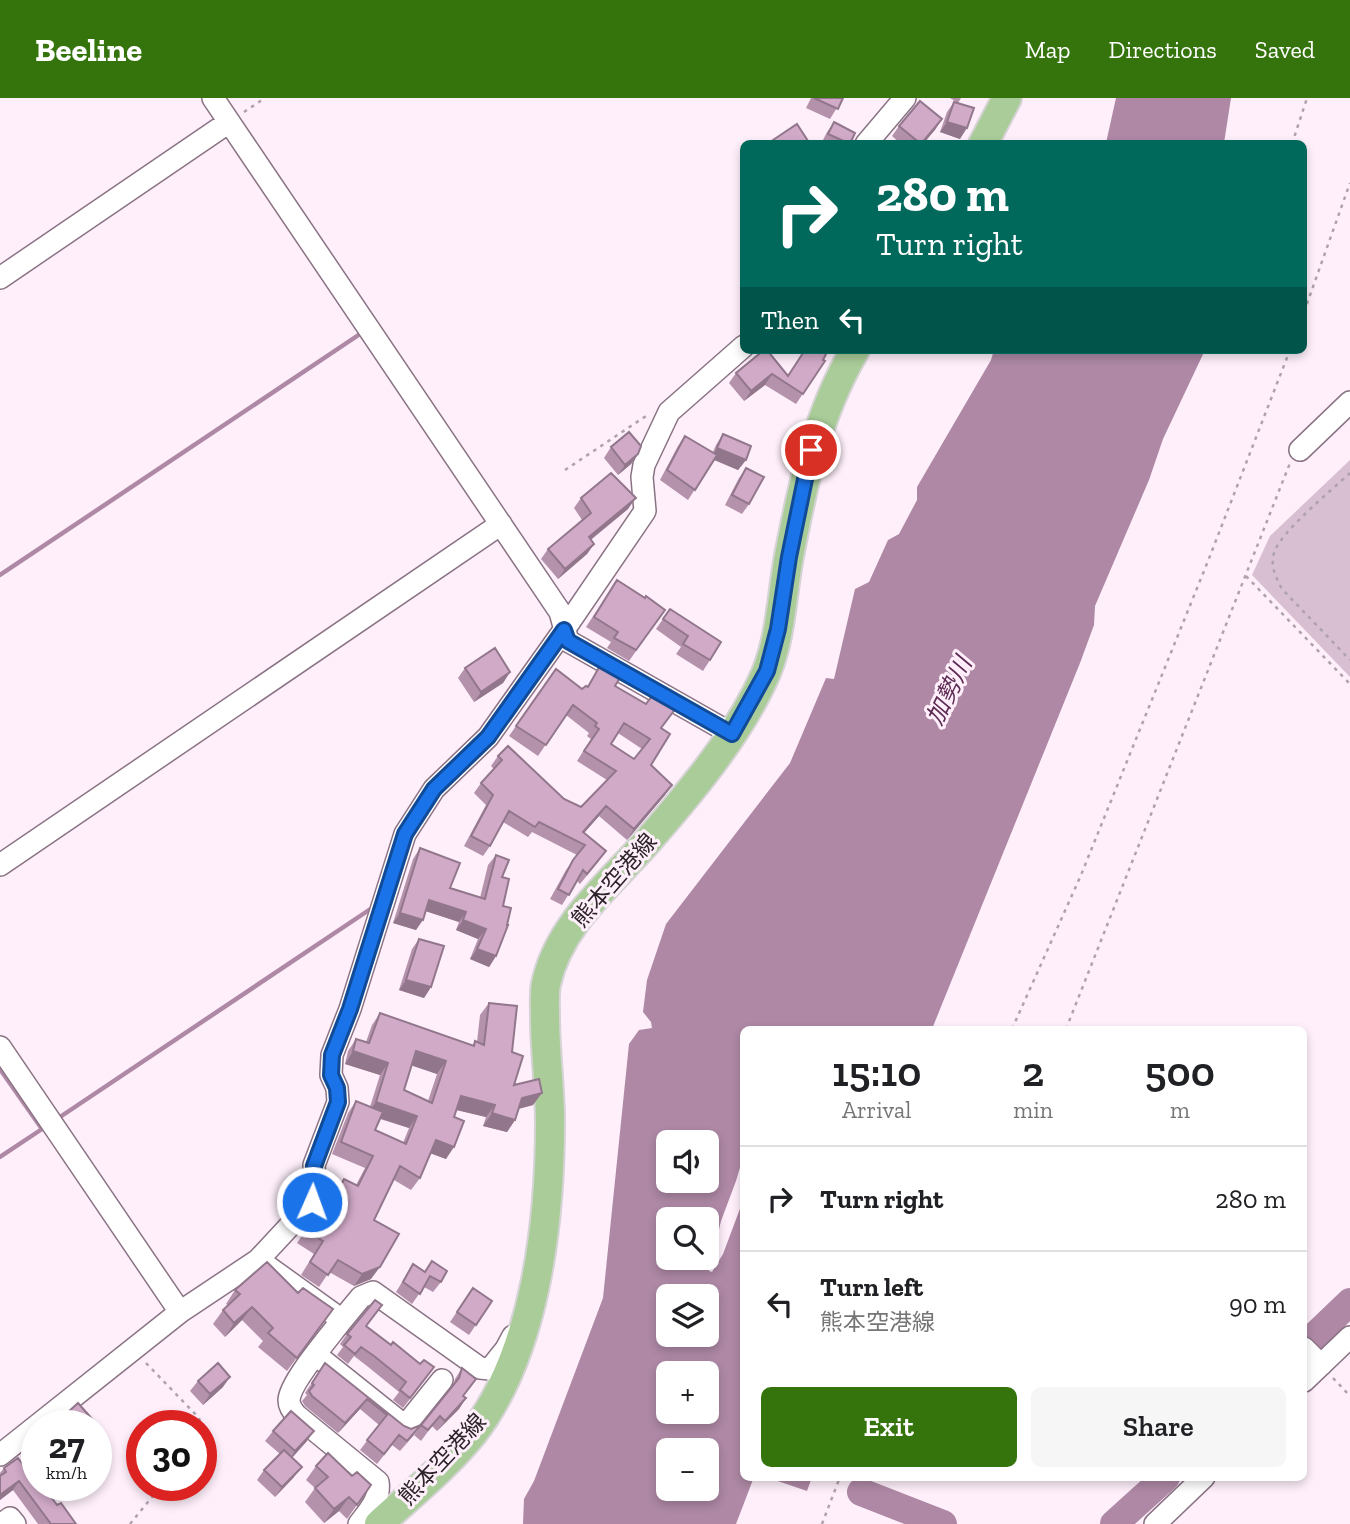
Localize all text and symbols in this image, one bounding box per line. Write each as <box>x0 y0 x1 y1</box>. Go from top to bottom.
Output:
text: Beeline <box>35 30 142 69</box>
text: Map <box>1025 35 1071 64</box>
text: Directions <box>1109 35 1217 64</box>
text: Saved <box>1255 35 1315 64</box>
text: 280 m <box>876 165 1009 224</box>
icon: right <box>761 168 852 259</box>
text: Turn right <box>876 225 1023 263</box>
icon: left <box>833 301 871 339</box>
text: Then <box>761 304 819 336</box>
pin <box>781 420 841 480</box>
icon: arrive <box>792 431 830 469</box>
water label: 加勢川 <box>920 649 979 729</box>
street label: 熊本空港線 <box>566 827 662 933</box>
text: 15:10 <box>832 1046 921 1097</box>
text: 2 <box>1022 1046 1044 1097</box>
text: 500 <box>1145 1046 1215 1097</box>
text: Arrival <box>842 1096 911 1124</box>
text: min <box>1013 1096 1053 1124</box>
text: m <box>1170 1096 1190 1124</box>
map controls <box>656 1130 719 1501</box>
button: sound <box>656 1130 719 1193</box>
position arrow <box>275 1165 349 1239</box>
icon: right <box>761 1180 799 1218</box>
text: Turn right <box>820 1183 943 1215</box>
text: 280 m <box>1215 1183 1286 1215</box>
button: search <box>656 1207 719 1270</box>
text: Turn left <box>820 1271 923 1303</box>
button: layers <box>656 1284 719 1347</box>
icon: left <box>761 1285 799 1323</box>
text: 90 m <box>1229 1288 1286 1320</box>
text: 熊本空港線 <box>820 1308 935 1336</box>
button: + <box>656 1361 719 1424</box>
button: Exit <box>761 1387 1017 1467</box>
button: Share <box>1031 1387 1286 1467</box>
street label: 熊本空港線 <box>393 1407 491 1511</box>
speed limit sign: 30 <box>126 1410 217 1501</box>
text: 27 <box>48 1425 85 1467</box>
button: − <box>656 1438 719 1501</box>
text: km/h <box>46 1462 87 1484</box>

